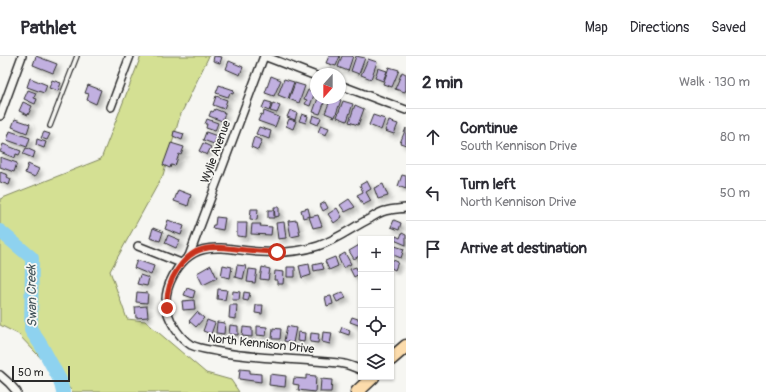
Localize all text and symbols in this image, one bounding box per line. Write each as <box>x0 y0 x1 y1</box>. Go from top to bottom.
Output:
text: Pathlet <box>20 16 76 40</box>
text: Map <box>585 19 608 36</box>
text: Directions <box>630 19 689 36</box>
text: Saved <box>711 19 746 36</box>
north arrow <box>310 68 346 104</box>
text: 2 min <box>422 72 463 93</box>
text: Walk · 130 m <box>679 74 750 90</box>
street label: Wylie Avenue <box>198 118 234 185</box>
text: Continue <box>460 119 518 138</box>
icon: ahead <box>422 126 444 148</box>
text: 80 m <box>720 129 750 145</box>
text: South Kennison Drive <box>460 138 577 154</box>
text: Turn left <box>460 175 516 194</box>
icon: left <box>422 182 444 204</box>
text: 50 m <box>720 185 750 201</box>
text: North Kennison Drive <box>460 194 576 210</box>
map controls <box>358 236 394 380</box>
button: + <box>358 236 394 272</box>
icon: arrive <box>422 238 444 260</box>
text: Arrive at destination <box>460 239 587 258</box>
route start <box>268 243 286 261</box>
water label: Swan Creek <box>23 263 41 328</box>
button: − <box>358 272 394 308</box>
route end <box>158 299 176 317</box>
button: locate <box>358 308 394 344</box>
street label: North Kennison Drive <box>207 331 315 357</box>
button: layers <box>358 344 394 380</box>
scale bar <box>12 364 70 383</box>
text: 50 m <box>18 366 44 379</box>

